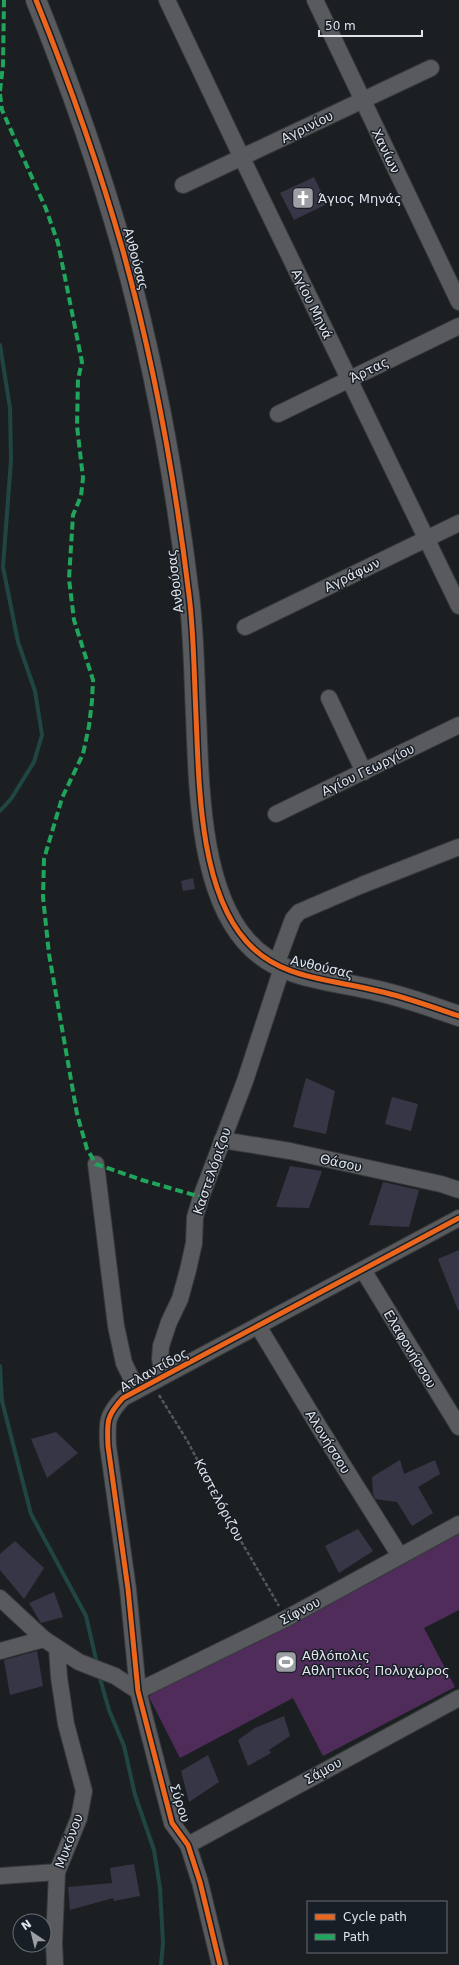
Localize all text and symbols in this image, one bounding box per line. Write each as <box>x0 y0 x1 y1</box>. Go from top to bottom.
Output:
scale bar <box>319 12 422 38</box>
text: 50 m <box>325 19 356 33</box>
street label: Αγρινίου <box>278 108 336 146</box>
street label: Χανίων <box>369 126 403 176</box>
church icon: Άγιος Μηνάς <box>290 185 316 211</box>
place label: Άγιος Μηνάς <box>318 191 402 206</box>
street label: Ανθούσας <box>120 226 152 292</box>
street label: Αγίου Μηνά <box>289 267 335 341</box>
street label: Άρτας <box>347 354 391 386</box>
street label: Ανθούσας <box>164 548 186 614</box>
street label: Αγράφων <box>322 555 382 595</box>
street label: Αγίου Γεωργίου <box>319 741 417 799</box>
street label: Ανθούσας <box>289 952 355 982</box>
street label: Καστελόριζου <box>190 1126 234 1216</box>
street label: Θάσου <box>319 1151 363 1175</box>
street label: Ελαφονήσσου <box>381 1307 439 1391</box>
street label: Ατλαντίδος <box>117 1345 191 1395</box>
street label: Αλονήσσου <box>303 1407 353 1477</box>
street label: Καστελόριζου <box>191 1456 247 1544</box>
street label: Σίφνου <box>277 1594 323 1628</box>
place label: Αθλόπολις Αθλητικός Πολυχώρος <box>302 1648 450 1678</box>
sports icon: Αθλόπολις Αθλητικός Πολυχώρος <box>273 1649 299 1675</box>
street label: Σάμου <box>302 1755 344 1787</box>
street label: Σύρου <box>167 1782 193 1824</box>
street label: Μυκόνου <box>52 1812 86 1870</box>
legend <box>307 1901 447 1953</box>
text: Cycle path <box>343 1910 407 1924</box>
north arrow <box>12 1913 52 1953</box>
text: N <box>19 1917 34 1933</box>
text: Path <box>343 1930 369 1944</box>

